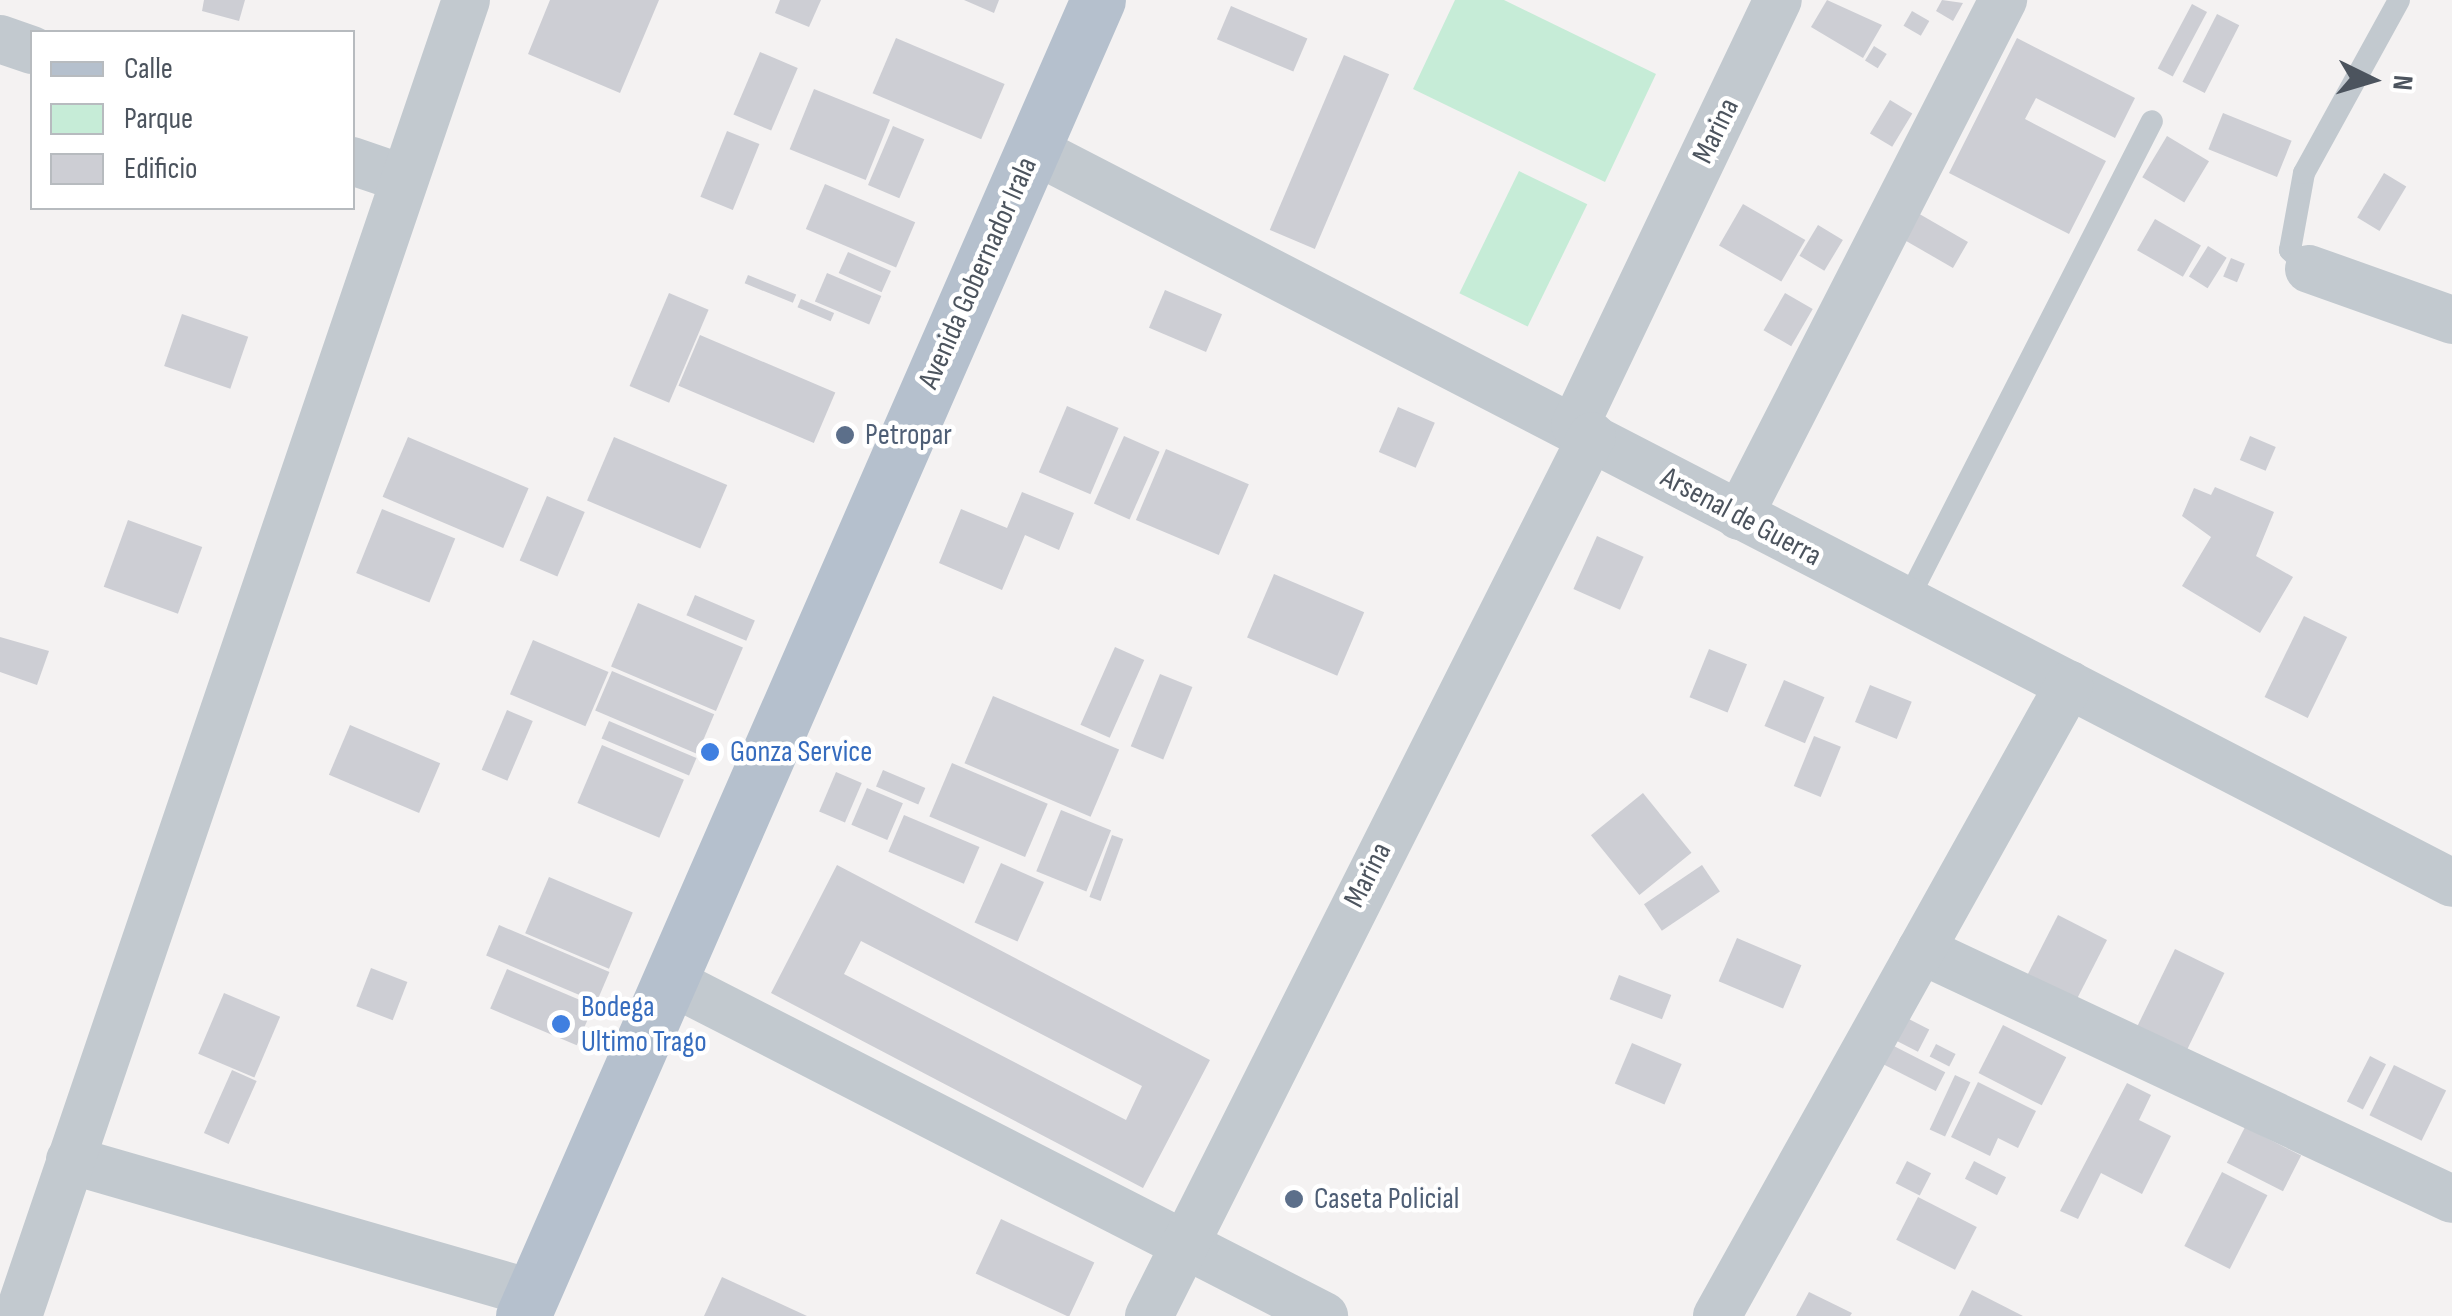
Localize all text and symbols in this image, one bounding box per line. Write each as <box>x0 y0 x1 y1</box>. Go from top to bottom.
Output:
legend <box>30 30 355 210</box>
north arrow <box>2322 30 2422 130</box>
text: Calle <box>124 51 173 87</box>
text: N <box>2385 74 2419 92</box>
street label: Marina <box>1685 93 1747 169</box>
text: Parque <box>124 101 193 137</box>
text: Edificio <box>124 151 197 187</box>
street label: Avenida Gobernador Irala <box>911 152 1045 394</box>
place label: Petropar <box>865 417 952 453</box>
marker: Petropar <box>834 424 856 446</box>
street label: Arsenal de Guerra <box>1655 460 1827 574</box>
place label: Gonza Service <box>730 734 872 770</box>
marker: Gonza Service <box>699 741 721 763</box>
street label: Marina <box>1337 837 1399 913</box>
place label: Bodega Ultimo Trago <box>581 989 707 1060</box>
marker: Bodega Ultimo Trago <box>550 1013 572 1035</box>
place label: Caseta Policial <box>1314 1181 1459 1217</box>
marker: Caseta Policial <box>1283 1188 1305 1210</box>

